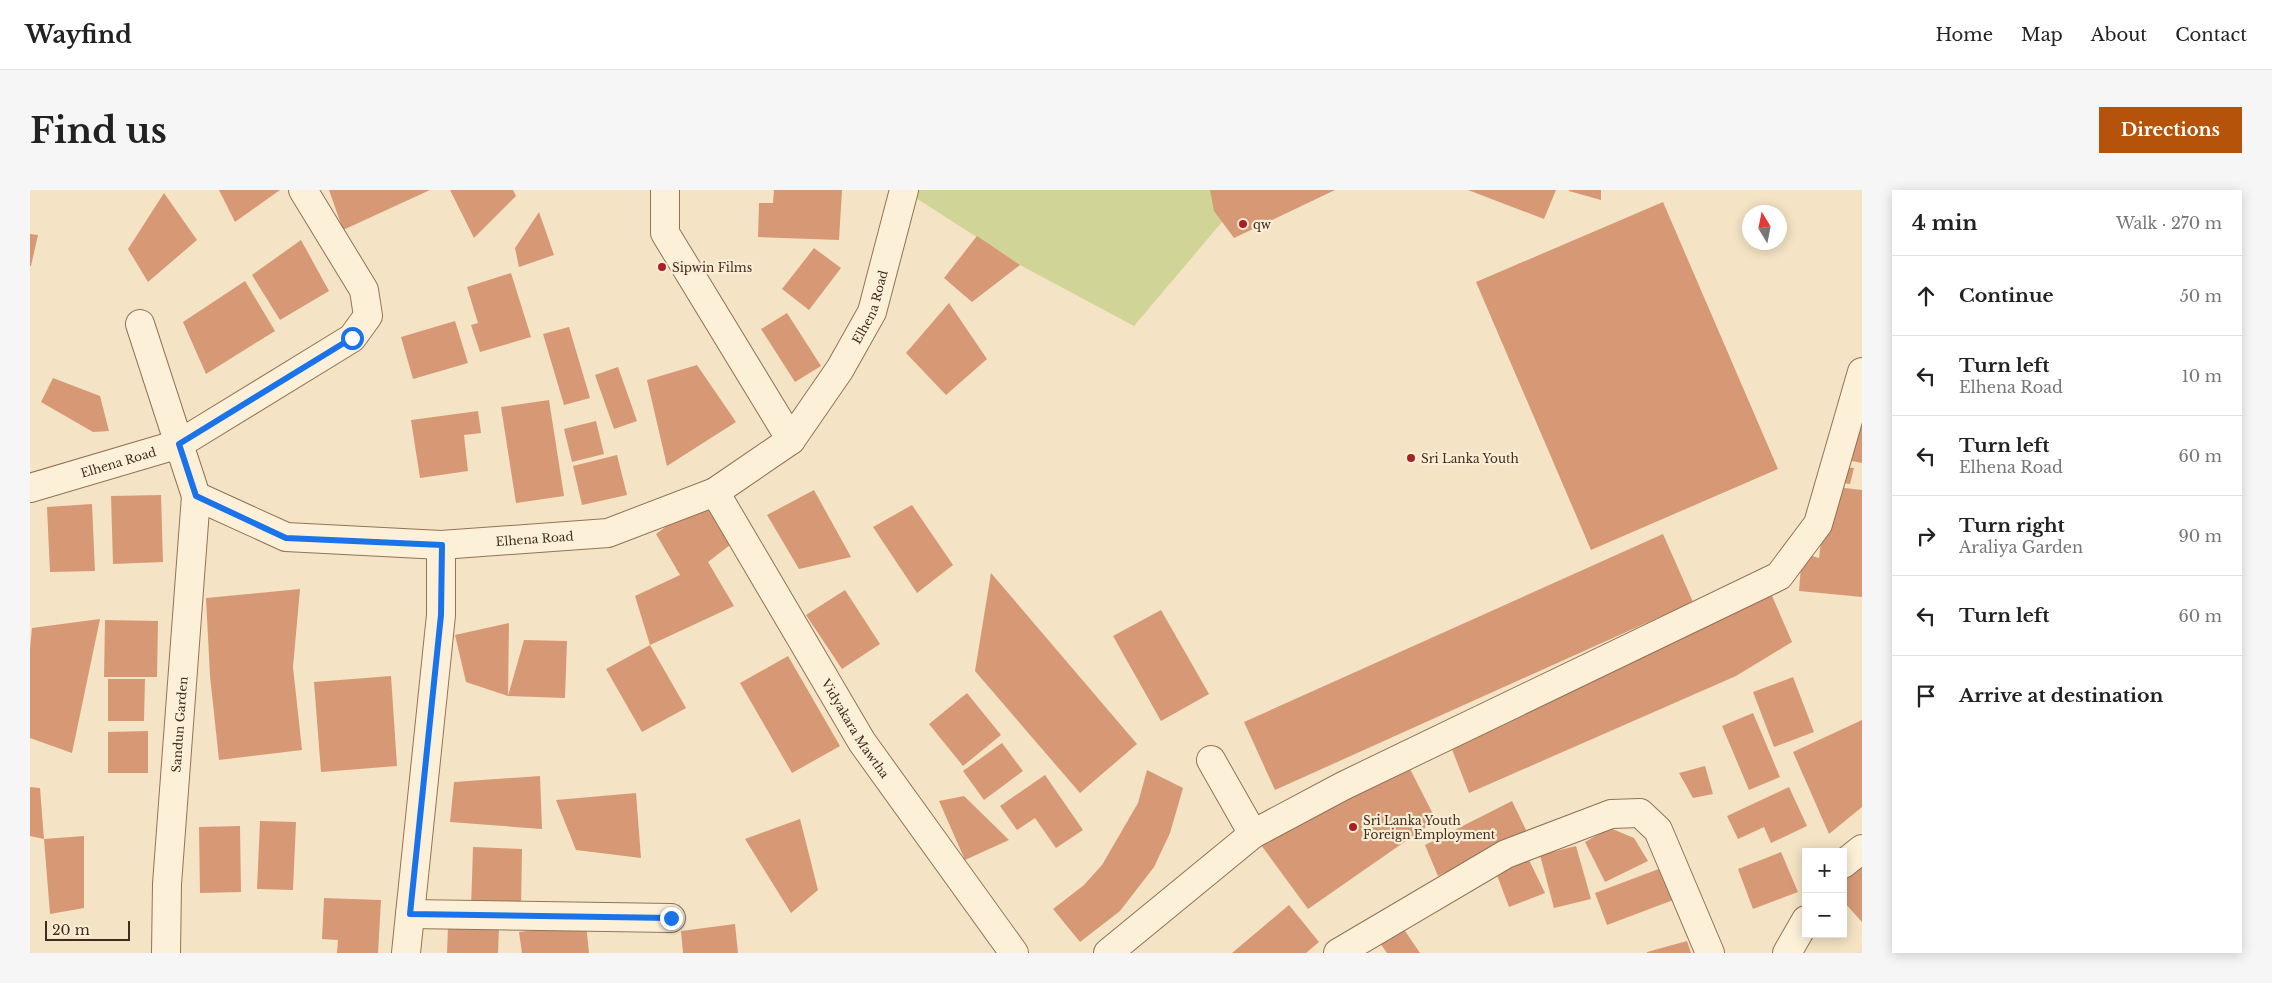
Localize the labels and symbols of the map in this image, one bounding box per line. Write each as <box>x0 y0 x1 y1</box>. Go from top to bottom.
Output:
north arrow <box>1742 205 1787 250</box>
place label: qw <box>1253 217 1272 232</box>
marker: qw <box>1237 218 1249 230</box>
place label: Sipwin Films <box>672 260 752 275</box>
marker: Sipwin Films <box>656 261 668 273</box>
street label: Elhena Road <box>848 268 890 346</box>
route start <box>341 327 364 350</box>
street label: Elhena Road <box>79 444 158 480</box>
place label: Sri Lanka Youth <box>1421 451 1519 466</box>
marker: Sri Lanka Youth <box>1405 452 1417 464</box>
street label: Elhena Road <box>495 528 574 549</box>
street label: Vidyakara Mawtha <box>818 675 893 781</box>
street label: Sandun Garden <box>168 676 190 773</box>
place label: Sri Lanka Youth Foreign Employment <box>1363 813 1496 842</box>
marker: Sri Lanka Youth Foreign Employment <box>1347 821 1359 833</box>
route end <box>660 907 683 930</box>
scale bar <box>45 918 130 941</box>

